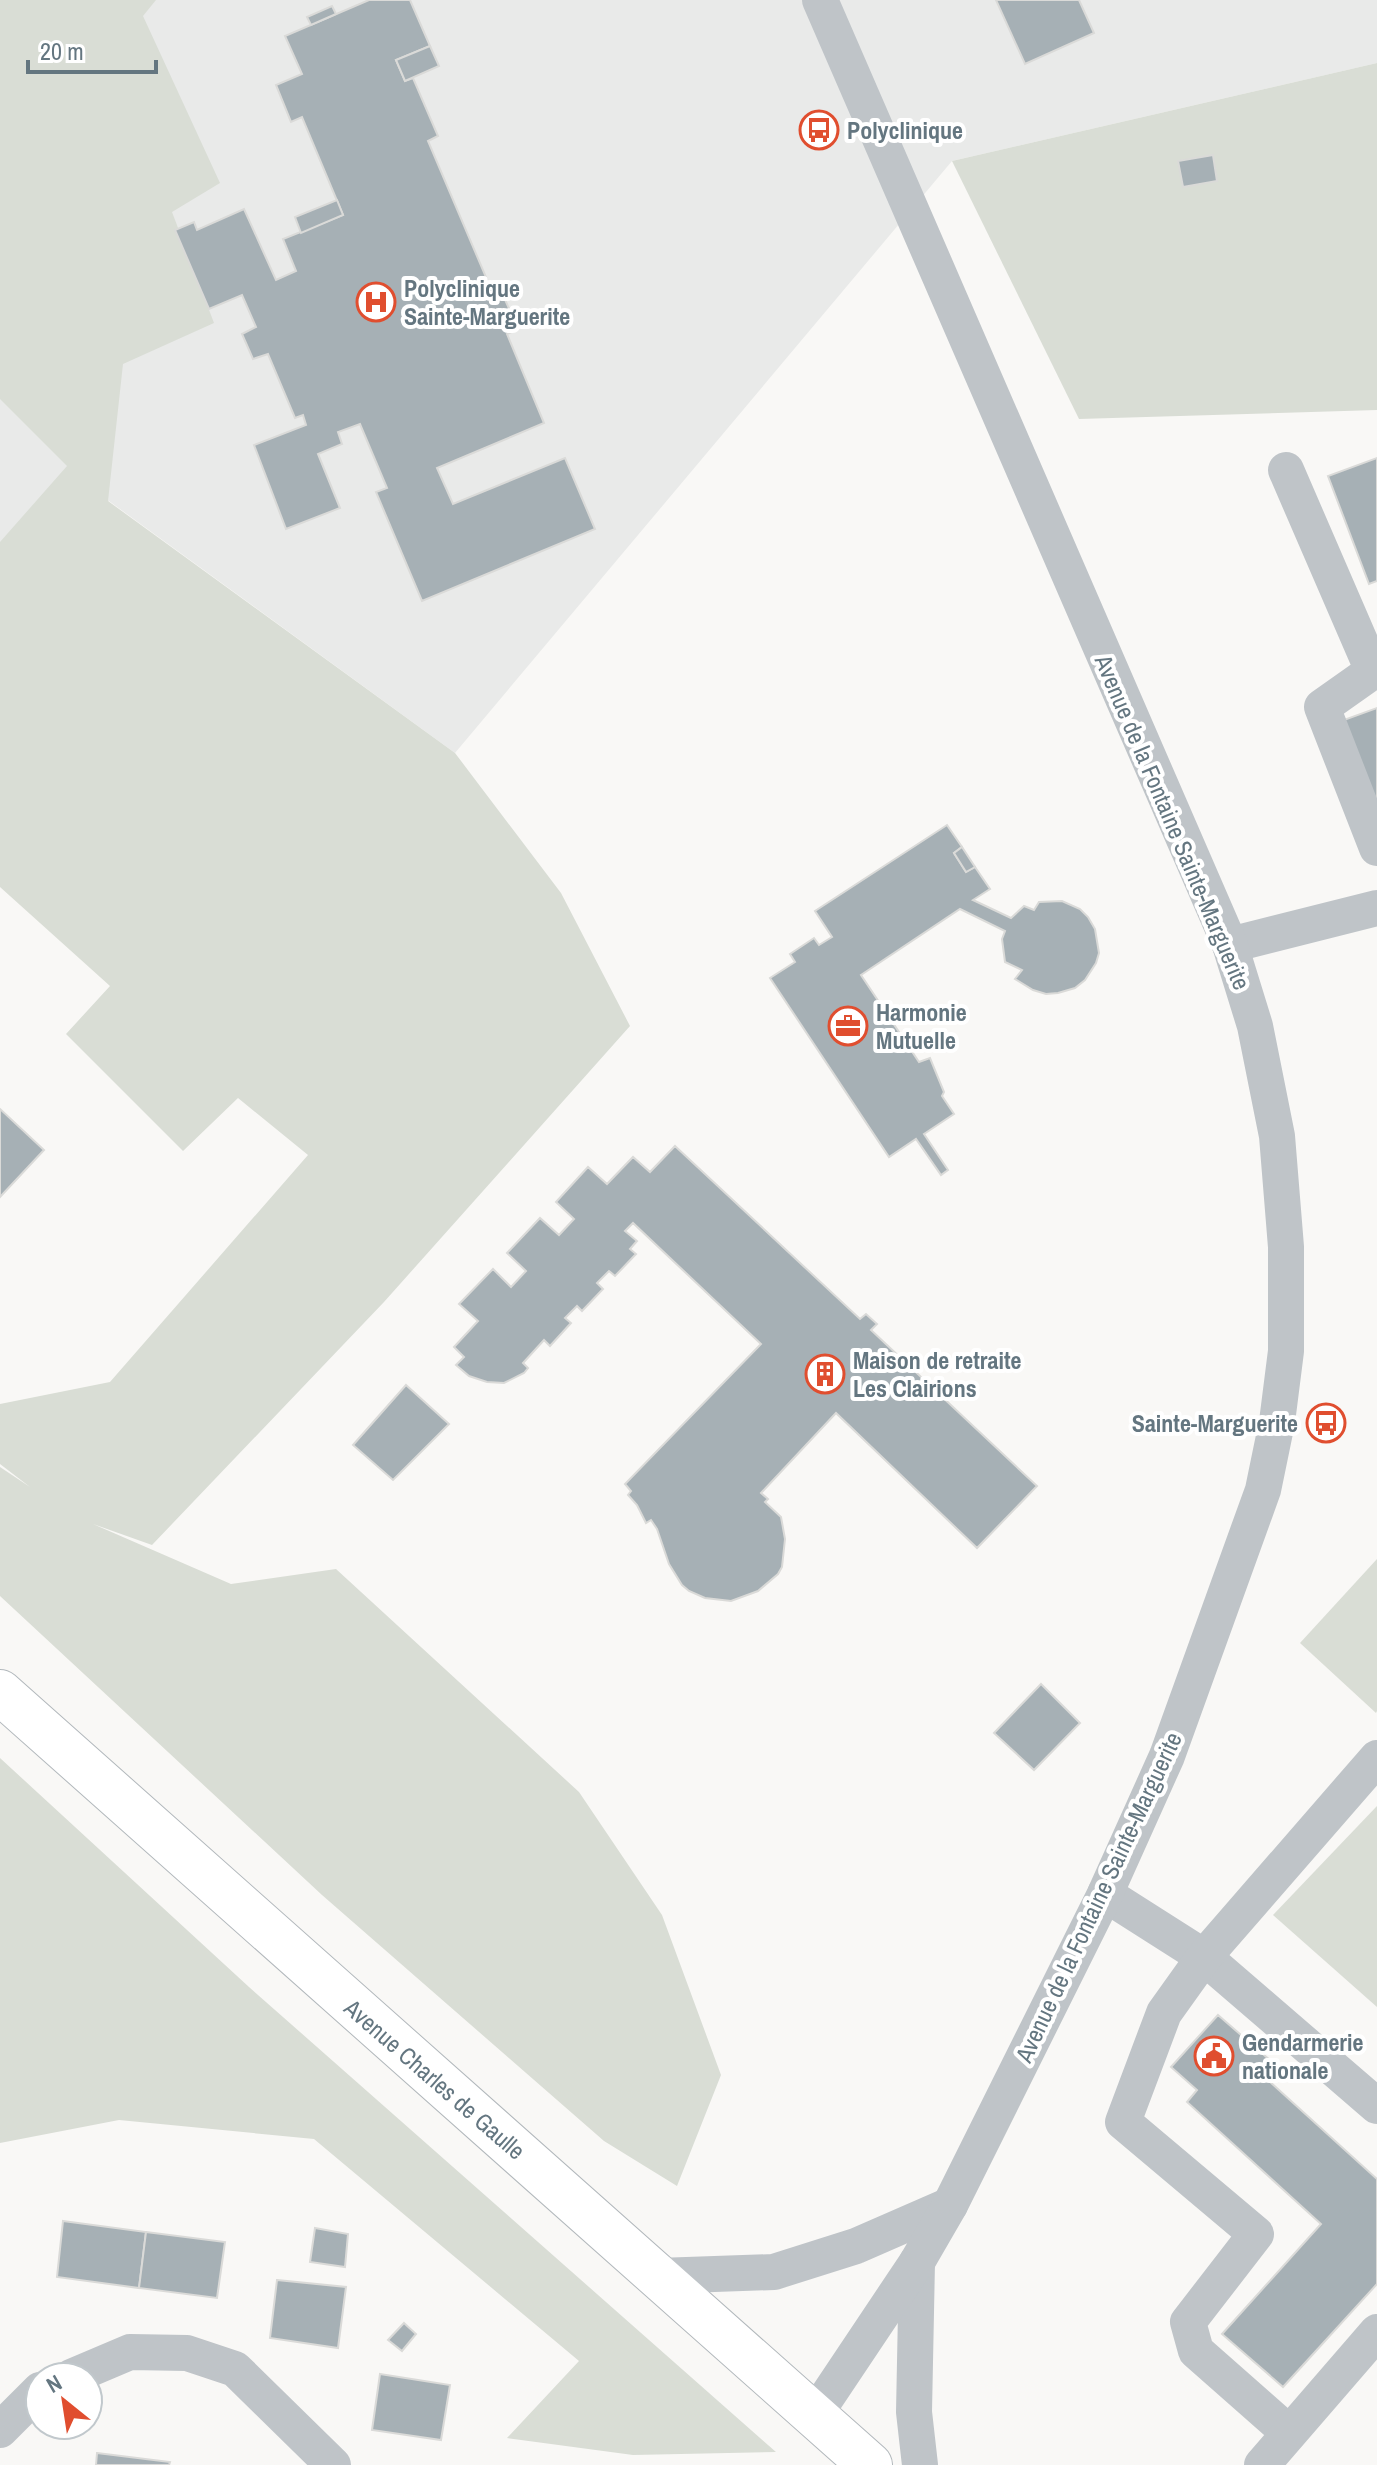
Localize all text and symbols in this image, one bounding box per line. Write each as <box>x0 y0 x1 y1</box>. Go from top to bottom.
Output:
scale bar <box>28 24 156 74</box>
text: 20 m <box>40 35 84 67</box>
bus stop icon: Polyclinique <box>798 109 840 151</box>
place label: Polyclinique <box>847 114 963 146</box>
place label: Polyclinique Sainte-Marguerite <box>404 272 570 332</box>
hospital icon: Polyclinique Sainte-Marguerite <box>355 281 397 323</box>
street label: Avenue de la Fontaine Sainte-Marguerite <box>1087 649 1258 994</box>
place label: Harmonie Mutuelle <box>876 996 967 1056</box>
office icon: Harmonie Mutuelle <box>827 1005 869 1047</box>
place label: Maison de retraite Les Clairions <box>853 1344 1021 1404</box>
building icon: Maison de retraite Les Clairions <box>804 1353 846 1395</box>
bus stop icon: Sainte-Marguerite <box>1305 1402 1347 1444</box>
place label: Sainte-Marguerite <box>1132 1407 1298 1439</box>
street label: Avenue de la Fontaine Sainte-Marguerite <box>1007 1727 1189 2068</box>
street label: Avenue Charles de Gaulle <box>337 1991 532 2166</box>
place label: Gendarmerie nationale <box>1242 2026 1363 2086</box>
public building icon: Gendarmerie nationale <box>1193 2035 1235 2077</box>
north arrow <box>24 2361 104 2441</box>
text: N <box>41 2367 67 2400</box>

